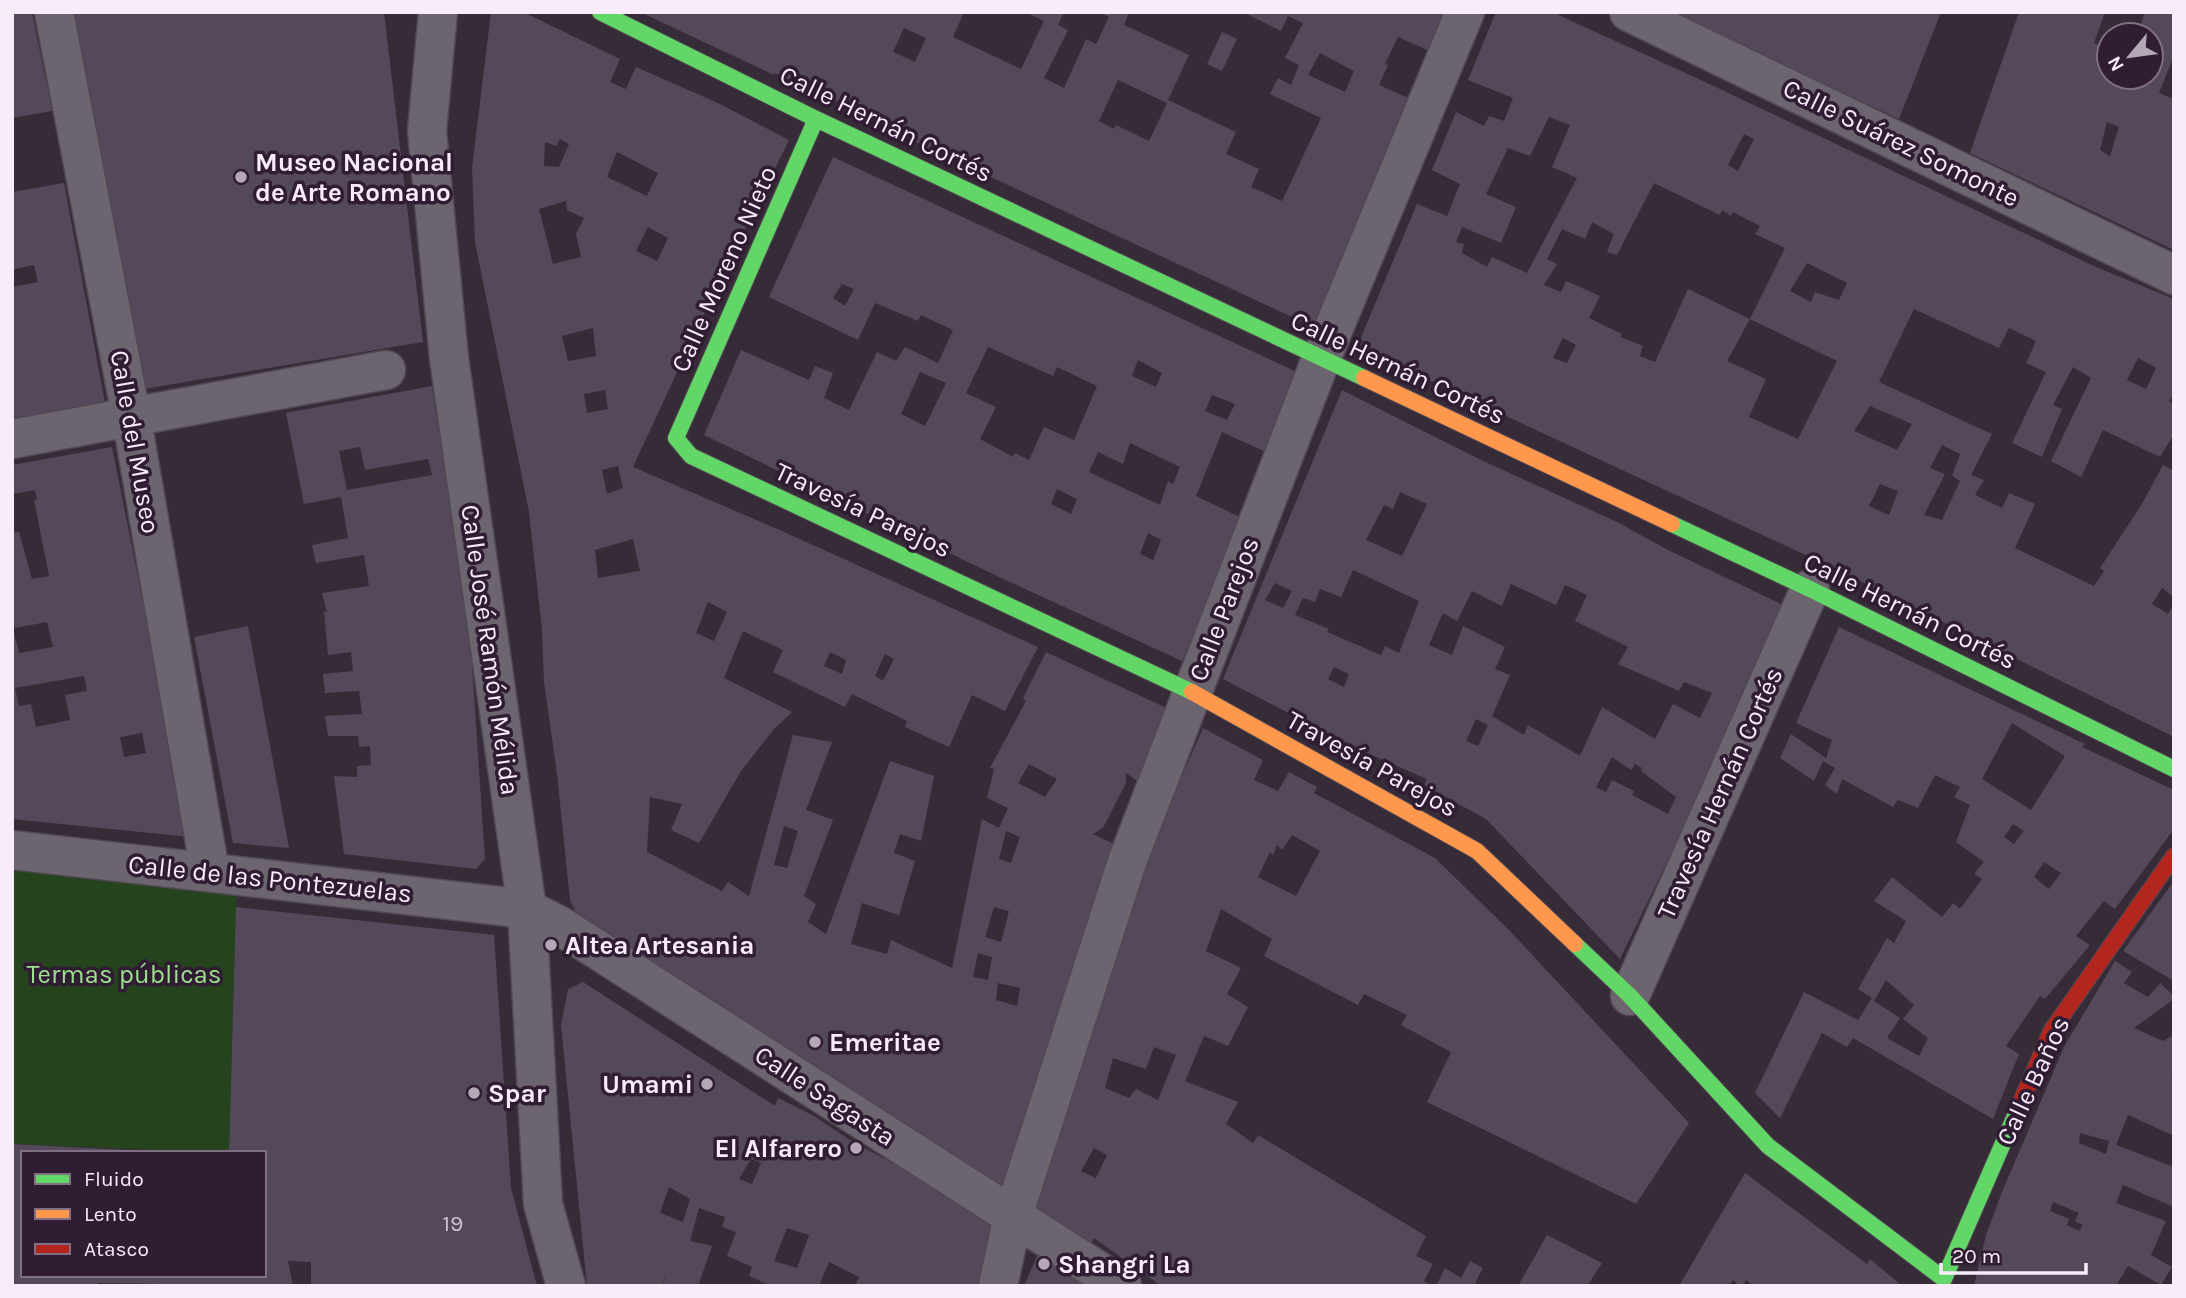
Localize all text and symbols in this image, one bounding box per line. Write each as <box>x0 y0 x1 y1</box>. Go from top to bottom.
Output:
north arrow <box>2095 21 2165 91</box>
text: N <box>2103 52 2129 75</box>
street label: Calle Hernán Cortés <box>775 59 997 189</box>
street label: Calle Suárez Somonte <box>1778 72 2024 214</box>
place label: Museo Nacional de Arte Romano <box>255 147 453 208</box>
street label: Calle Moreno Nieto <box>665 161 783 377</box>
marker: Museo Nacional de Arte Romano <box>233 169 249 185</box>
street label: Calle Hernán Cortés <box>1286 305 1510 431</box>
street label: Calle del Museo <box>104 348 166 536</box>
street label: Travesía Parejos <box>770 456 956 564</box>
street label: Calle José Ramón Mélida <box>454 503 526 797</box>
street label: Calle Parejos <box>1182 533 1266 685</box>
street label: Calle Hernán Cortés <box>1799 546 2021 676</box>
street label: Travesía Hernán Cortés <box>1651 663 1789 923</box>
street label: Travesía Parejos <box>1281 704 1463 824</box>
street label: Calle de las Pontezuelas <box>127 849 413 909</box>
place label: Altea Artesania <box>565 930 754 961</box>
marker: Altea Artesania <box>543 937 559 953</box>
park label: Termas públicas <box>26 959 222 990</box>
street label: Calle Baños <box>1990 1012 2076 1150</box>
place label: Emeritae <box>829 1027 941 1058</box>
marker: Emeritae <box>807 1034 823 1050</box>
street label: Calle Sagasta <box>749 1039 901 1153</box>
place label: Umami <box>602 1069 693 1100</box>
marker: Umami <box>699 1076 715 1092</box>
place label: Spar <box>488 1078 547 1109</box>
marker: Spar <box>466 1085 482 1101</box>
place label: El Alfarero <box>714 1133 842 1164</box>
marker: El Alfarero <box>848 1140 864 1156</box>
legend <box>21 1151 266 1277</box>
text: Fluido <box>84 1167 144 1191</box>
text: Lento <box>84 1202 137 1226</box>
house number: 19 <box>443 1210 463 1237</box>
scale bar <box>1941 1232 2086 1276</box>
text: Atasco <box>84 1237 149 1261</box>
text: 20 m <box>1952 1244 2001 1268</box>
place label: Shangri La <box>1058 1249 1191 1280</box>
marker: Shangri La <box>1036 1256 1052 1272</box>

